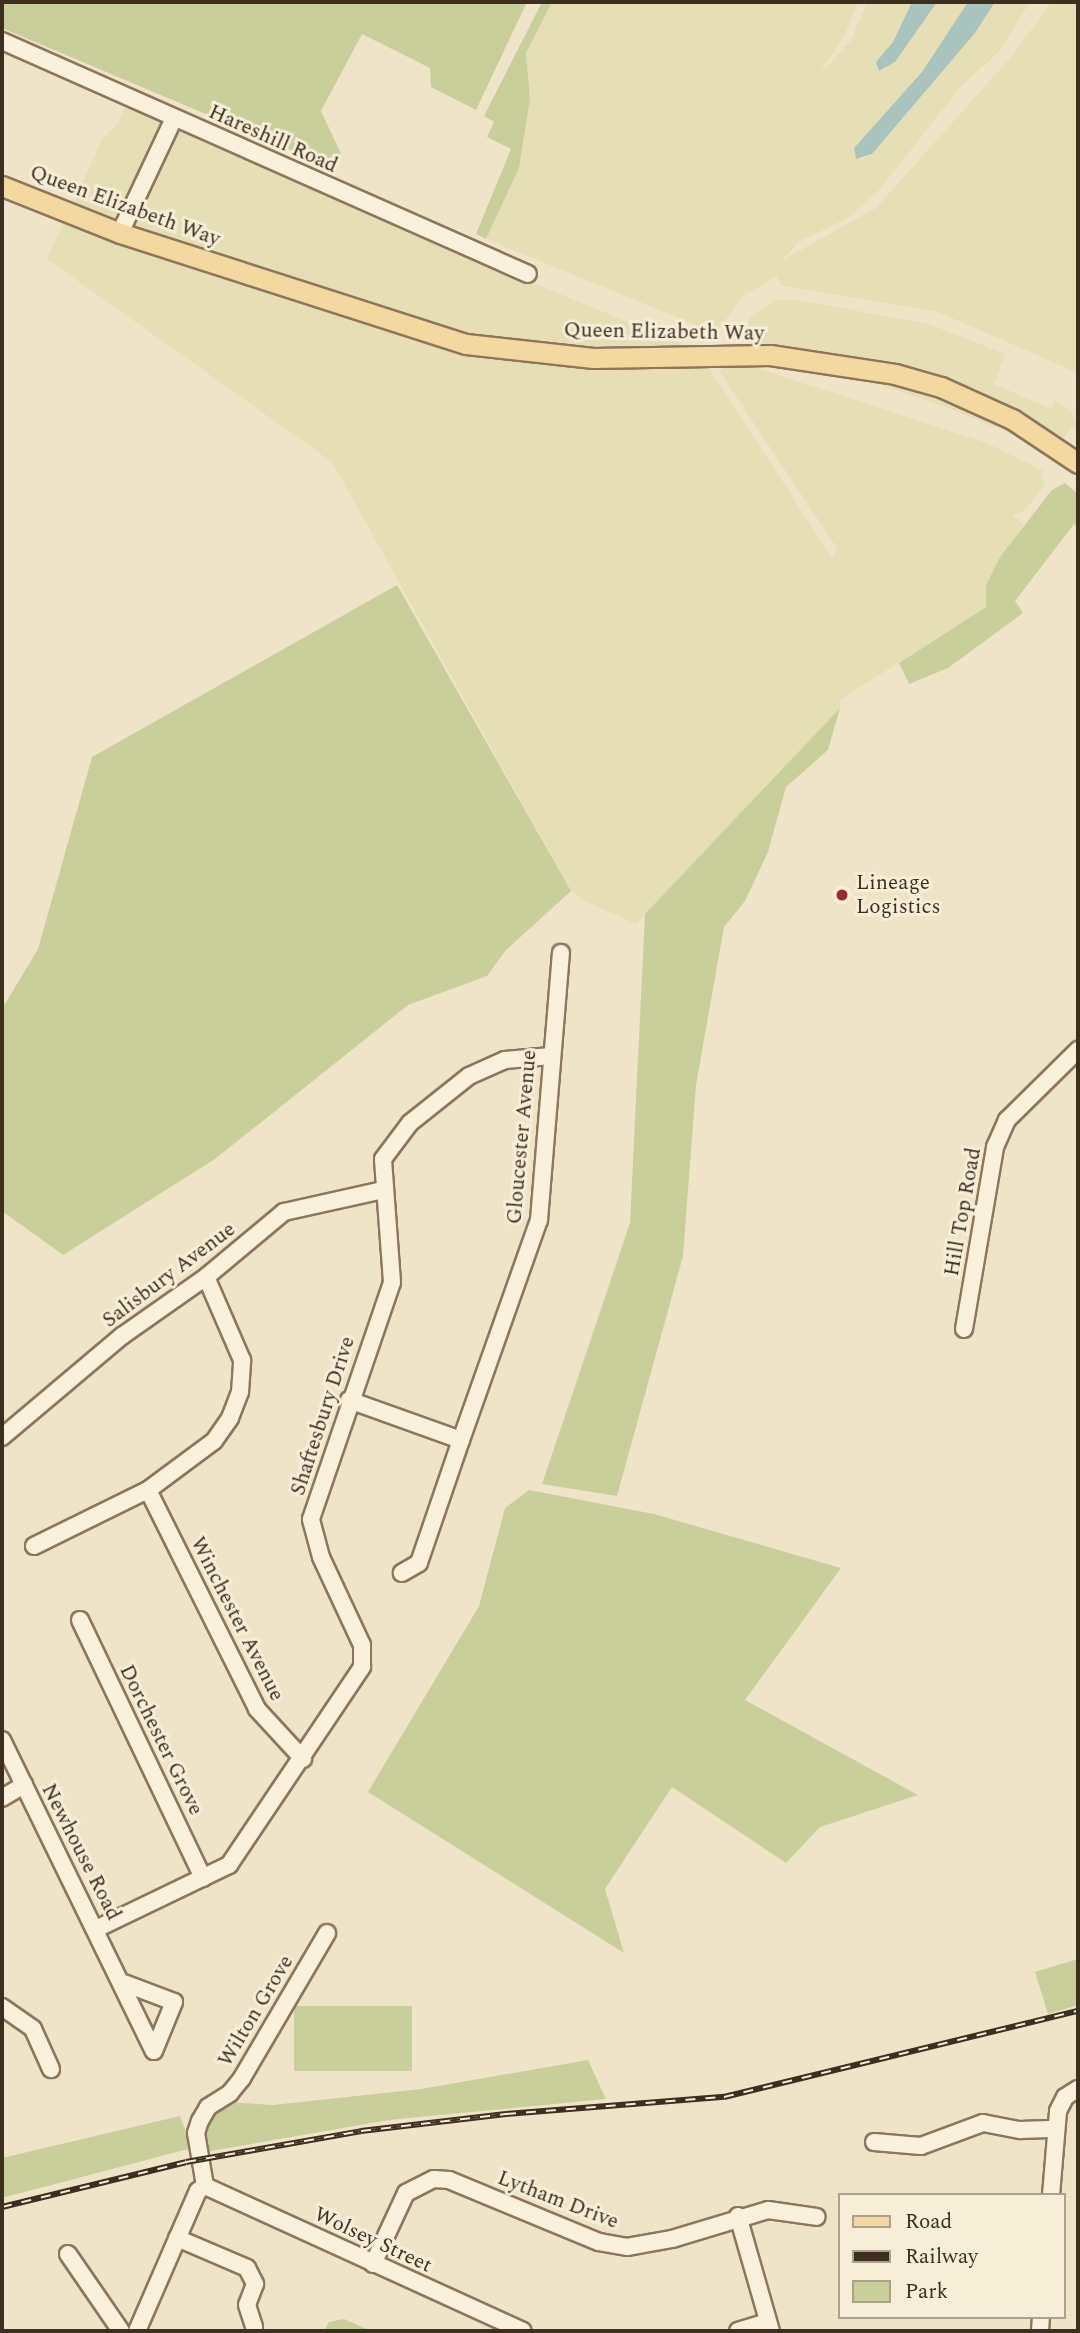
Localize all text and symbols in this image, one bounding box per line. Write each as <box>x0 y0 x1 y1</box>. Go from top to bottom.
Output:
street label: Hareshill Road <box>205 99 341 179</box>
street label: Queen Elizabeth Way <box>26 160 224 252</box>
street label: Queen Elizabeth Way <box>563 318 765 346</box>
place label: Lineage Logistics <box>856 870 941 920</box>
marker: Lineage Logistics <box>834 887 850 903</box>
street label: Gloucester Avenue <box>502 1049 542 1225</box>
street label: Hill Top Road <box>939 1146 987 1278</box>
street label: Salisbury Avenue <box>98 1217 240 1333</box>
street label: Shaftesbury Drive <box>285 1333 361 1499</box>
street label: Winchester Avenue <box>185 1533 289 1705</box>
street label: Dorchester Grove <box>114 1661 208 1819</box>
street label: Newhouse Road <box>36 1779 126 1925</box>
street label: Wilton Grove <box>213 1951 299 2071</box>
street label: Lytham Drive <box>494 2165 622 2235</box>
legend <box>838 2193 1066 2319</box>
street label: Wolsey Street <box>310 2202 436 2278</box>
text: Road <box>905 2206 952 2238</box>
text: Railway <box>905 2241 978 2273</box>
text: Park <box>905 2276 948 2308</box>

